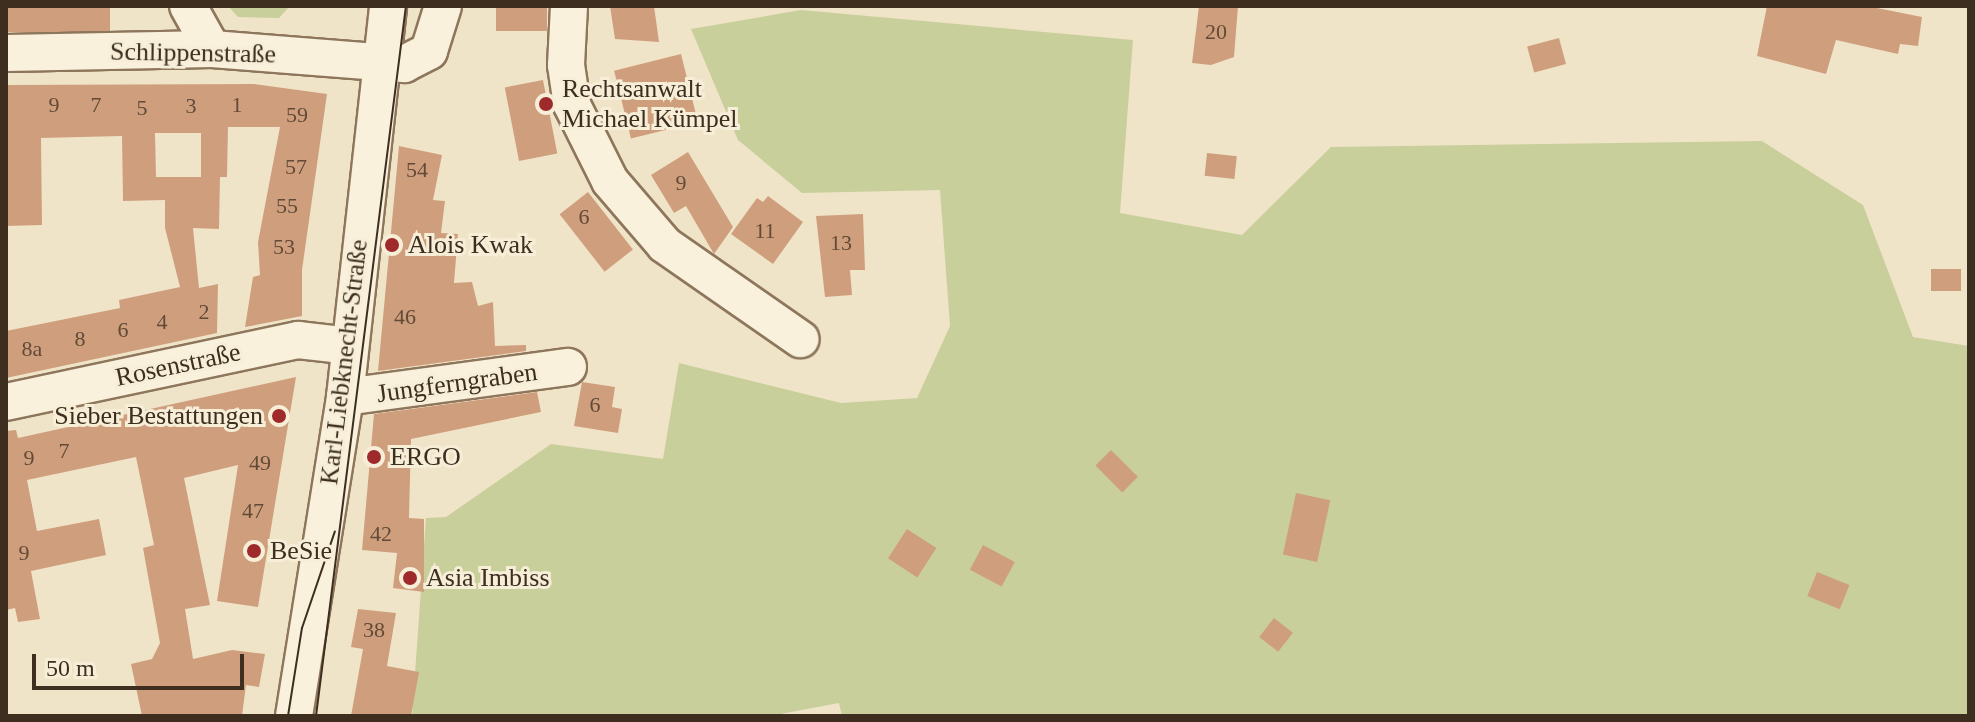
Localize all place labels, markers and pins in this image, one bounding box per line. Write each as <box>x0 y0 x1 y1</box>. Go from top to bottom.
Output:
place label: Rechtsanwalt Michael Kümpel <box>562 73 737 134</box>
marker: Rechtsanwalt Michael Kümpel <box>537 95 555 113</box>
place label: Alois Kwak <box>408 229 533 261</box>
marker: Alois Kwak <box>383 236 401 254</box>
place label: Sieber Bestattungen <box>54 400 263 432</box>
marker: Sieber Bestattungen <box>270 407 288 425</box>
place label: ERGO <box>390 441 461 473</box>
marker: ERGO <box>365 448 383 466</box>
place label: BeSie <box>270 535 332 567</box>
marker: BeSie <box>245 542 263 560</box>
place label: Asia Imbiss <box>426 562 550 594</box>
marker: Asia Imbiss <box>401 569 419 587</box>

